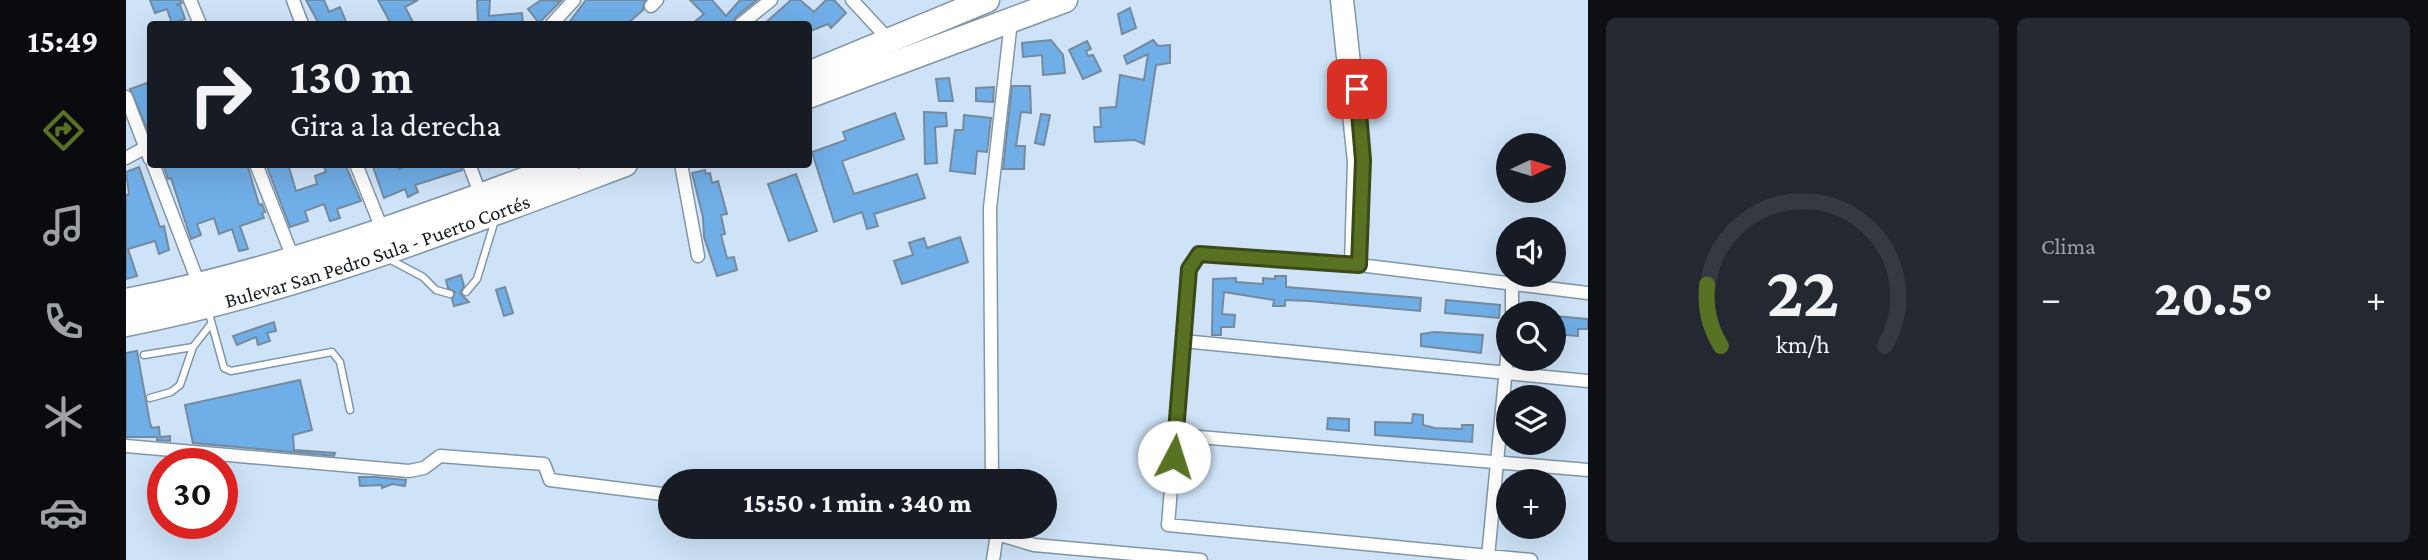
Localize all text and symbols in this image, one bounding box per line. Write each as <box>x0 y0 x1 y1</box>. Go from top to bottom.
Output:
text: 15:49 <box>27 23 99 59</box>
icon: right <box>175 49 266 140</box>
text: 130 m <box>290 49 413 104</box>
pin <box>1327 59 1387 119</box>
icon: arrive <box>1338 70 1376 108</box>
icon: directions <box>39 106 88 155</box>
text: Gira a la derecha <box>290 107 501 143</box>
north arrow <box>1496 133 1566 203</box>
map controls <box>1496 133 1566 539</box>
street label: Bulevar San Pedro Sula - Puerto Cortés <box>222 189 533 313</box>
icon: music <box>39 201 88 250</box>
button: sound <box>1496 217 1566 287</box>
text: Clima <box>2041 233 2096 259</box>
text: 22 <box>1766 251 1839 332</box>
text: 20.5° <box>2154 268 2273 326</box>
text: − <box>2041 277 2061 319</box>
text: + <box>2366 277 2386 319</box>
icon: phone <box>39 297 88 346</box>
button: search <box>1496 301 1566 371</box>
text: km/h <box>1776 331 1829 358</box>
button: layers <box>1496 385 1566 455</box>
icon: climate <box>39 392 88 441</box>
position arrow <box>1137 420 1211 494</box>
speed limit sign: 30 <box>147 448 238 539</box>
button: + <box>1496 469 1566 539</box>
icon: car <box>39 488 88 537</box>
text: 15:50 · 1 min · 340 m <box>744 489 971 518</box>

